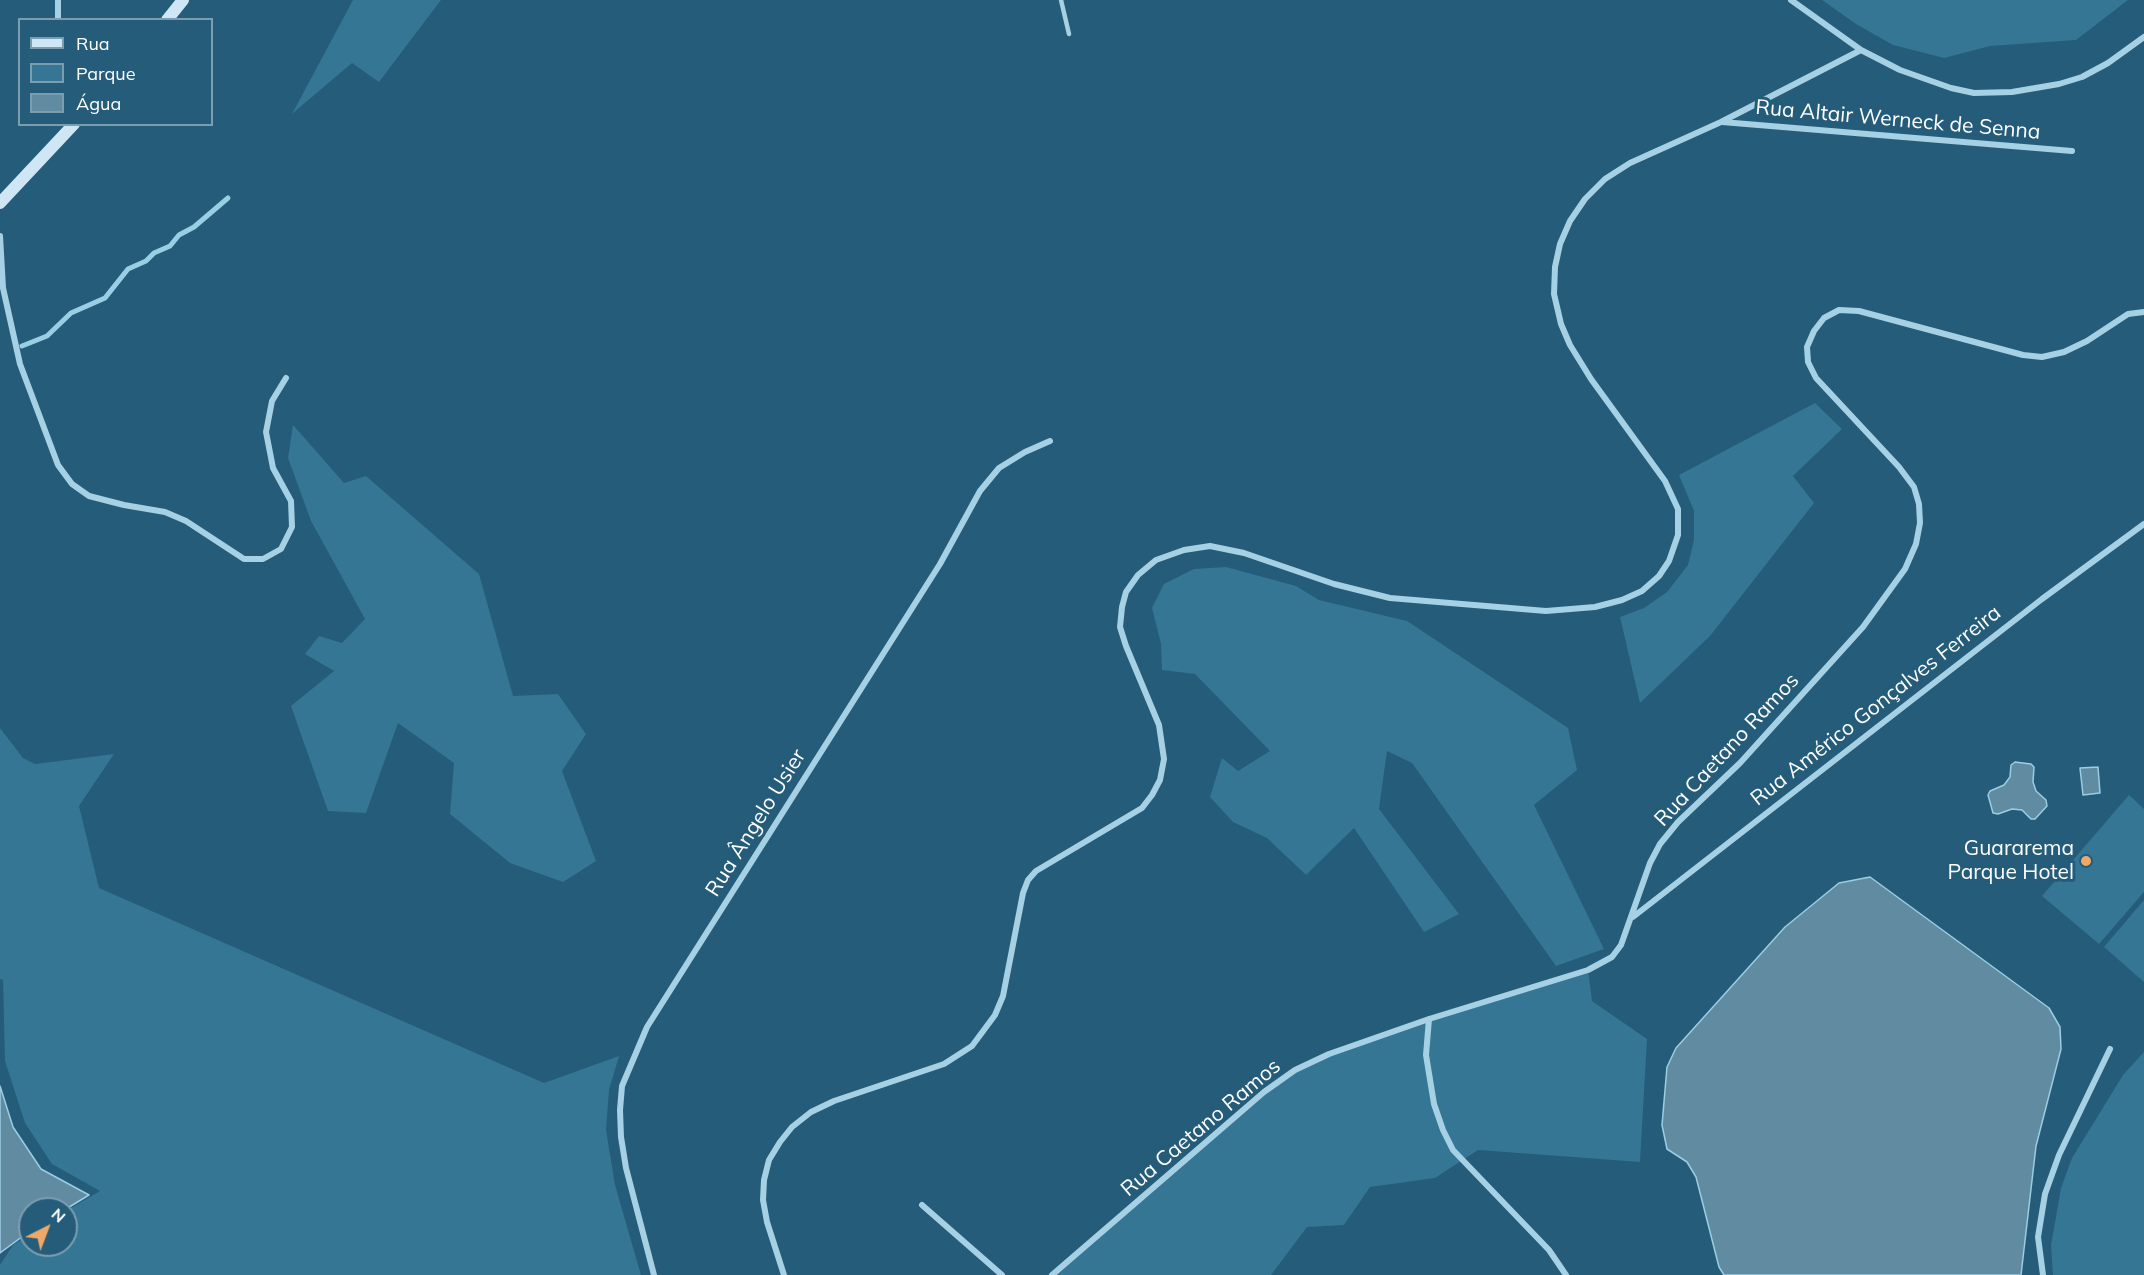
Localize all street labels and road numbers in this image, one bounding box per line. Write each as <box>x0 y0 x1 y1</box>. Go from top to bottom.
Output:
street label: Rua Altair Werneck de Senna <box>1754 95 2042 145</box>
street label: Rua Américo Gonçalves Ferreira <box>1746 600 2006 812</box>
street label: Rua Caetano Ramos <box>1649 668 1805 832</box>
street label: Rua Ângelo Usier <box>701 745 811 901</box>
street label: Rua Caetano Ramos <box>1116 1054 1286 1202</box>

